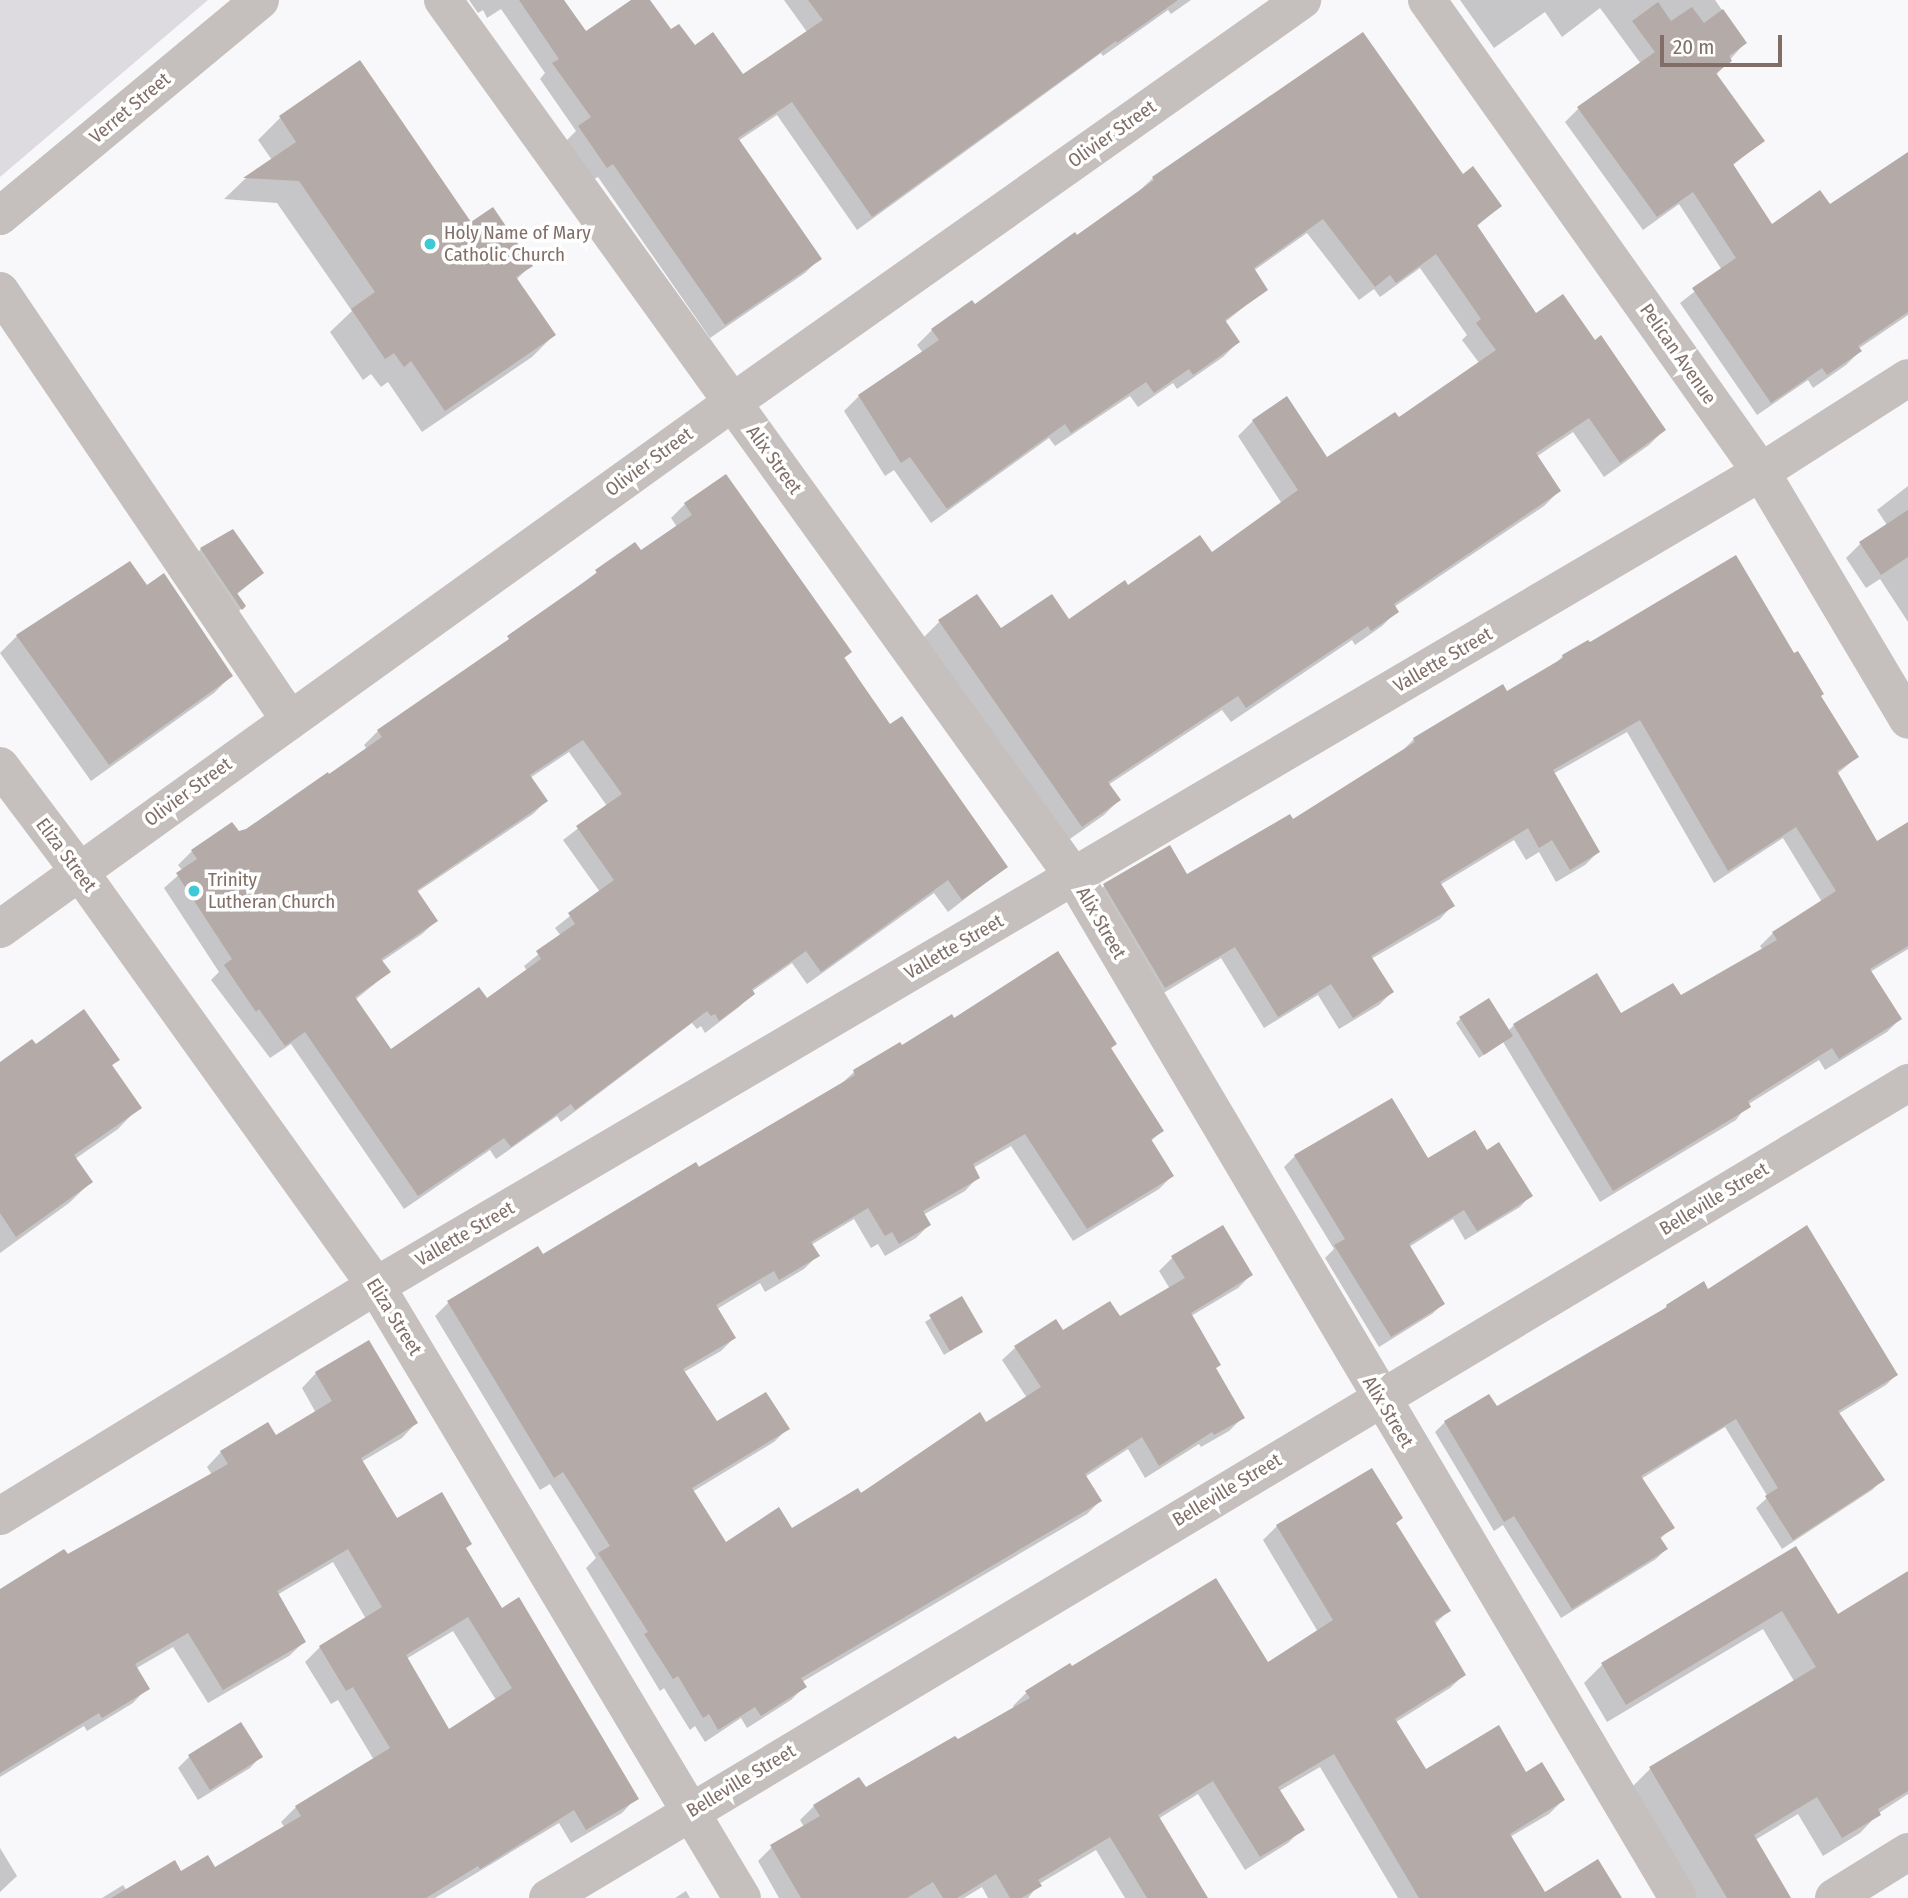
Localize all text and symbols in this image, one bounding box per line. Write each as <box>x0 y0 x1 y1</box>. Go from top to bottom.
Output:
scale bar <box>1663 21 1786 65</box>
text: 20 m <box>1673 34 1714 60</box>
street label: Verret Street <box>85 68 175 148</box>
street label: Olivier Street <box>1064 95 1160 173</box>
place label: Holy Name of Mary Catholic Church <box>444 222 591 266</box>
marker: Holy Name of Mary Catholic Church <box>422 236 438 252</box>
street label: Pelican Avenue <box>1635 299 1721 409</box>
street label: Alix Street <box>741 421 807 499</box>
street label: Olivier Street <box>601 423 697 501</box>
street label: Vallette Street <box>1390 623 1496 697</box>
street label: Olivier Street <box>140 753 236 831</box>
street label: Eliza Street <box>31 814 101 896</box>
place label: Trinity Lutheran Church <box>208 869 335 913</box>
marker: Trinity Lutheran Church <box>186 883 202 899</box>
street label: Alix Street <box>1071 883 1131 963</box>
street label: Vallette Street <box>901 910 1007 984</box>
street label: Belleville Street <box>1656 1158 1772 1240</box>
street label: Vallette Street <box>412 1197 518 1271</box>
street label: Eliza Street <box>361 1274 427 1360</box>
street label: Alix Street <box>1358 1372 1418 1452</box>
street label: Belleville Street <box>1169 1449 1285 1531</box>
street label: Belleville Street <box>683 1740 799 1822</box>

